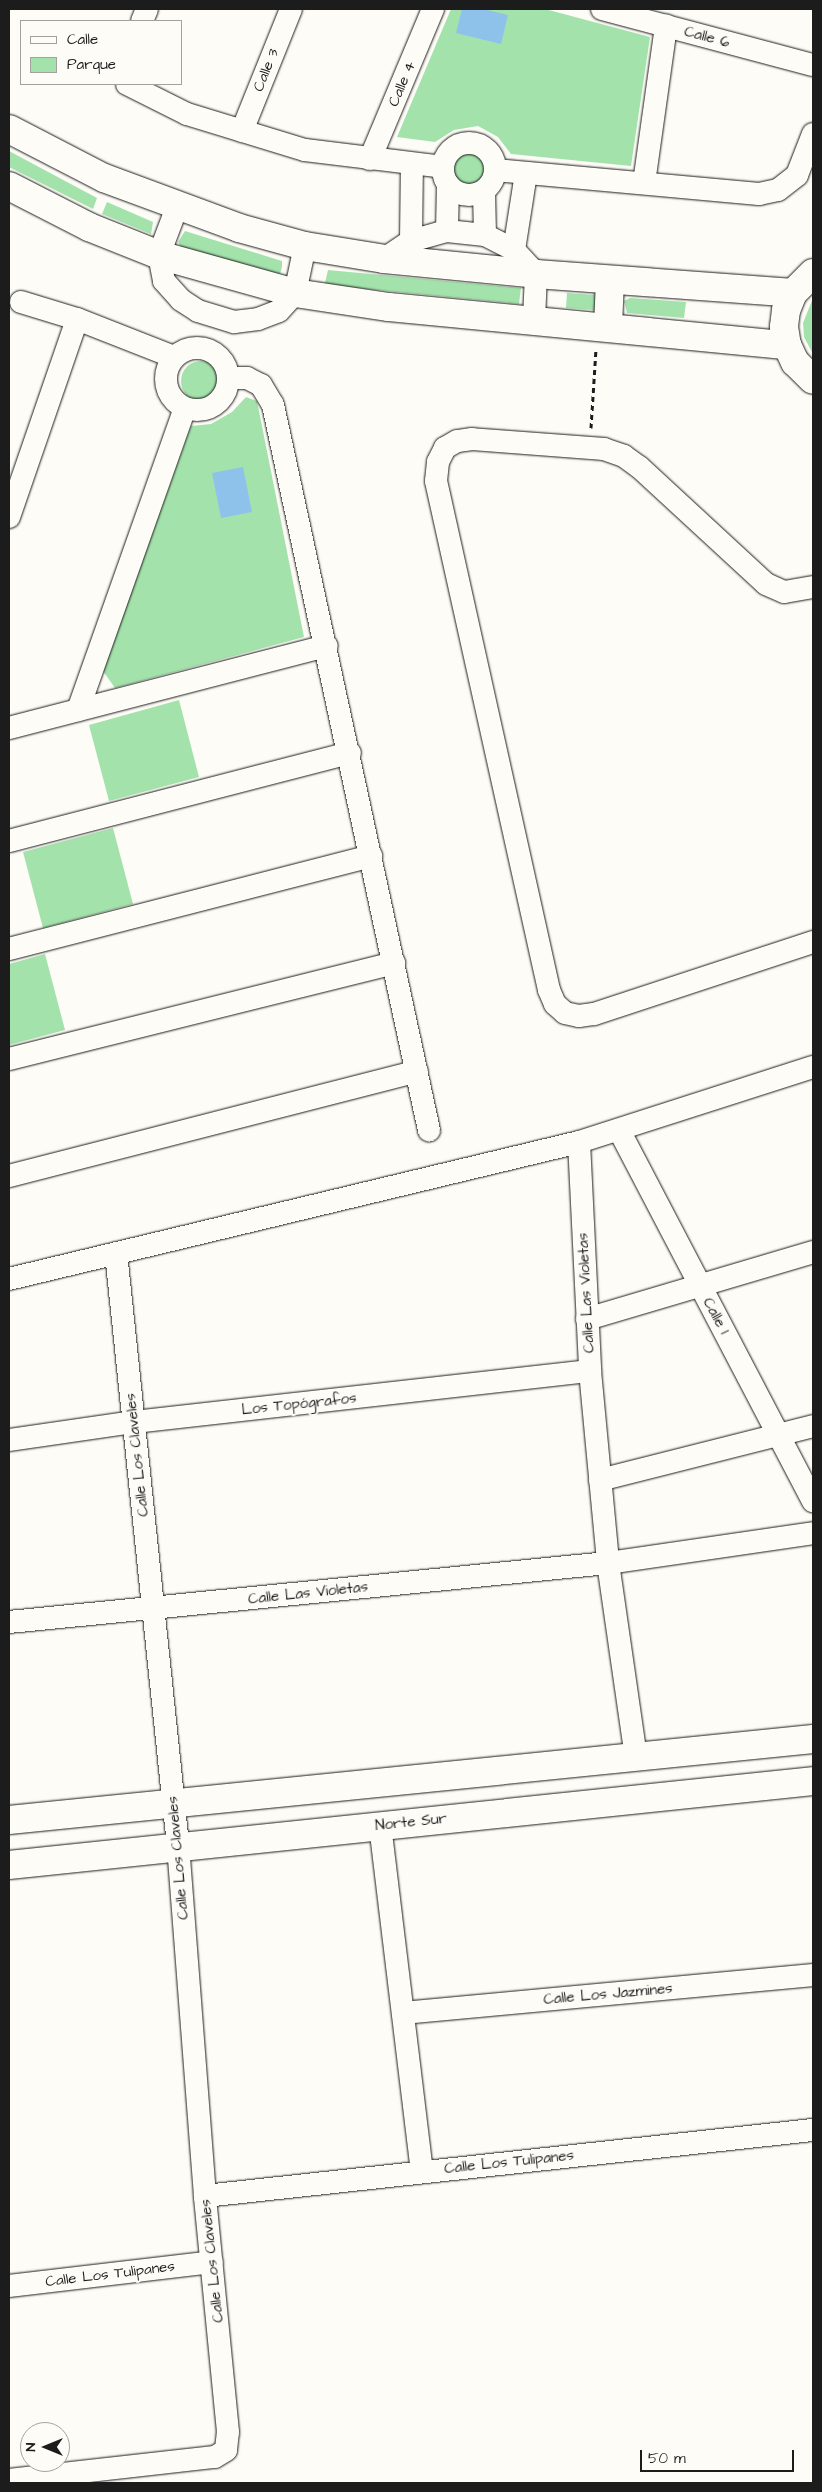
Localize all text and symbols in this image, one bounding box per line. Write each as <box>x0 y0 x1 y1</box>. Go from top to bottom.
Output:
legend <box>20 20 182 85</box>
street label: Calle 6 <box>682 22 732 52</box>
text: Calle <box>67 29 98 50</box>
street label: Calle 3 <box>249 46 283 94</box>
text: Parque <box>67 54 116 75</box>
street label: Calle 4 <box>384 59 420 109</box>
street label: Calle Las Violetas <box>574 1232 598 1354</box>
street label: Calle 1 <box>699 1295 733 1337</box>
street label: Los Topógrafos <box>241 1389 357 1419</box>
street label: Calle Los Claveles <box>122 1392 152 1518</box>
street label: Calle Las Violetas <box>247 1578 369 1608</box>
street label: Calle Los Claveles <box>164 1795 192 1921</box>
street label: Norte Sur <box>374 1809 448 1835</box>
street label: Calle Los Jazmines <box>543 1979 673 2009</box>
street label: Calle Los Tulipanes <box>443 2146 575 2178</box>
street label: Calle Los Claveles <box>197 2198 227 2324</box>
street label: Calle Los Tulipanes <box>44 2257 176 2291</box>
north arrow <box>20 2422 70 2472</box>
scale bar <box>642 2440 796 2472</box>
text: N <box>21 2443 41 2451</box>
text: 50 m <box>648 2448 686 2469</box>

